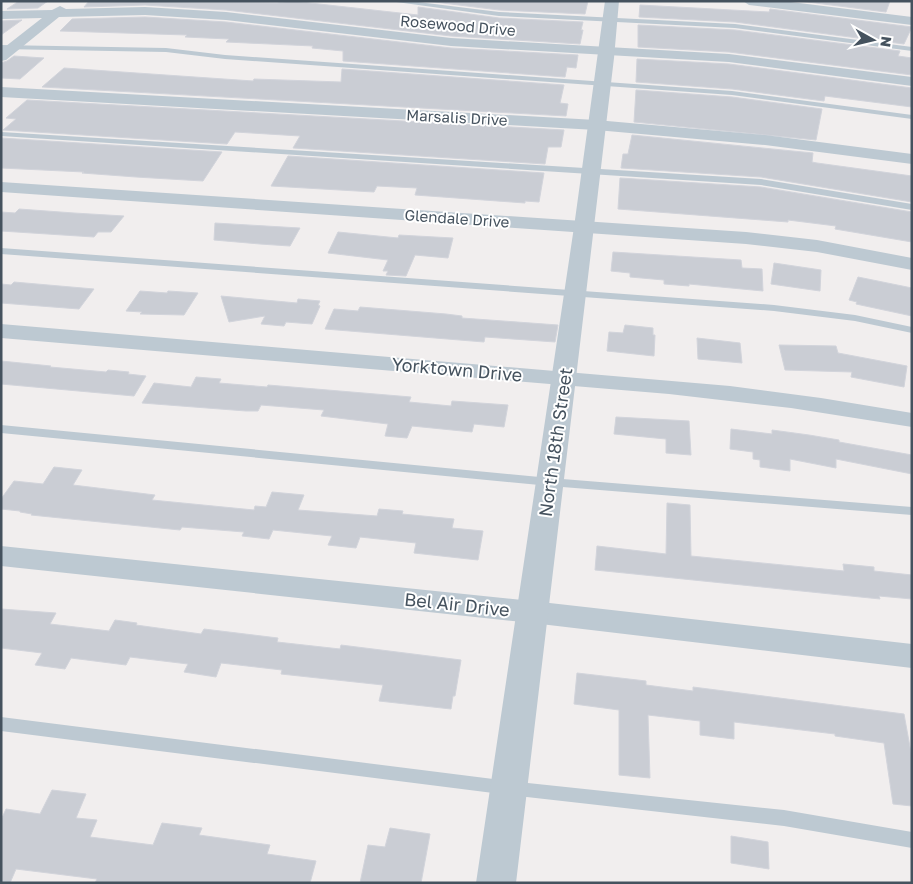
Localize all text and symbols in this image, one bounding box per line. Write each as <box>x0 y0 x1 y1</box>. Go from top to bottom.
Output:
street label: Rosewood Drive <box>400 11 517 39</box>
north arrow <box>848 15 898 65</box>
text: N <box>877 35 896 48</box>
street label: Marsalis Drive <box>406 105 508 129</box>
street label: Glendale Drive <box>404 205 510 231</box>
street label: Yorktown Drive <box>391 352 523 386</box>
street label: North 18th Street <box>534 366 576 518</box>
street label: Bel Air Drive <box>403 588 511 620</box>

